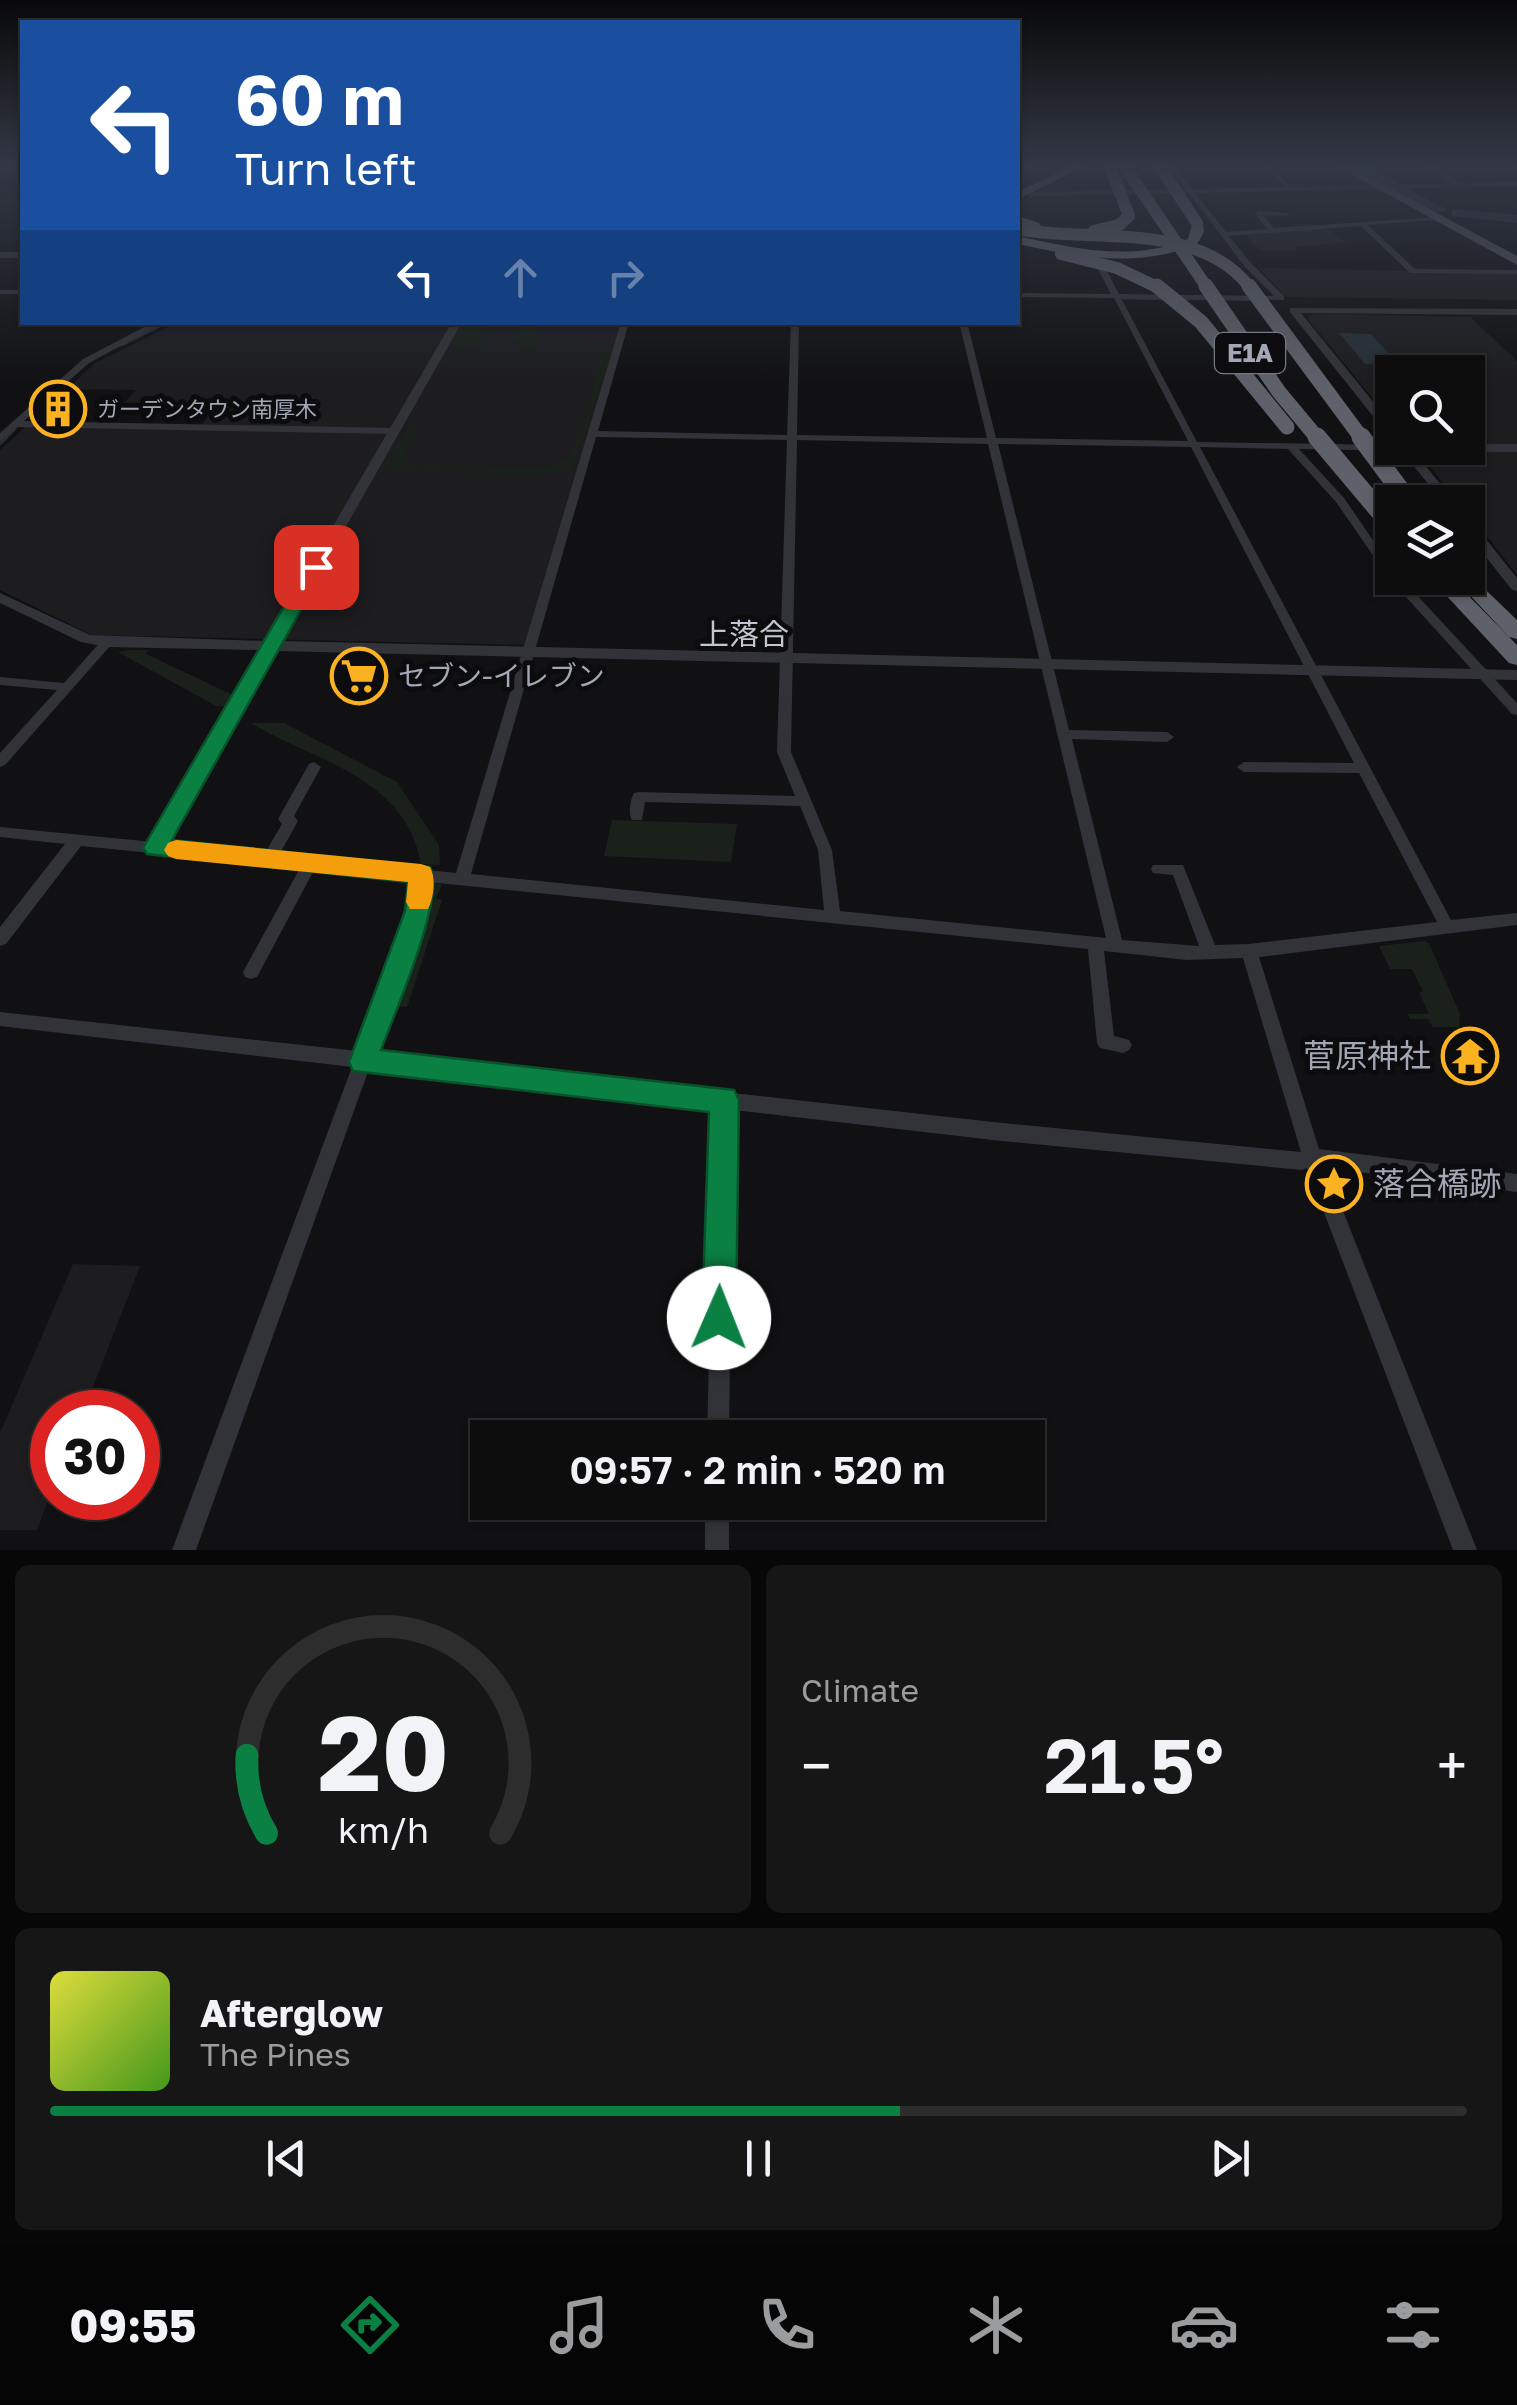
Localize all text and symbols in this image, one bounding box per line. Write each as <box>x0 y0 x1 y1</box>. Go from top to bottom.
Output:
text: 60 m <box>235 56 404 140</box>
icon: left <box>70 60 200 190</box>
text: Turn left <box>235 141 417 195</box>
icon: left <box>388 250 443 305</box>
icon: ahead <box>493 250 548 305</box>
icon: right <box>598 250 653 305</box>
road number: E1A <box>1215 333 1285 373</box>
map controls <box>1375 355 1485 595</box>
button: search <box>1375 355 1485 465</box>
building icon: ガーデンタウン南厚木 <box>28 379 88 439</box>
place label: ガーデンタウン南厚木 <box>97 395 317 422</box>
button: layers <box>1375 485 1485 595</box>
pin <box>274 525 359 610</box>
icon: arrive <box>289 540 344 595</box>
district label: 上落合 <box>699 616 789 652</box>
supermarket icon: セブン-イレブン <box>329 646 389 706</box>
place label: セブン-イレブン <box>398 659 605 692</box>
temple icon: 菅原神社 <box>1440 1026 1500 1086</box>
place label: 菅原神社 <box>1303 1036 1431 1074</box>
place icon: 落合橋跡 <box>1304 1154 1364 1214</box>
place label: 落合橋跡 <box>1373 1164 1501 1202</box>
position arrow <box>667 1266 771 1370</box>
speed limit sign: 30 <box>30 1390 160 1520</box>
text: 09:57 · 2 min · 520 m <box>570 1447 945 1492</box>
text: Climate <box>801 1671 919 1709</box>
text: 20 <box>317 1689 449 1814</box>
text: 21.5° <box>1044 1719 1224 1810</box>
text: − <box>801 1732 831 1798</box>
text: + <box>1437 1732 1467 1798</box>
text: km/h <box>338 1808 428 1851</box>
text: Afterglow <box>200 1990 383 2035</box>
text: The Pines <box>200 2035 351 2073</box>
icon: previous <box>259 2131 314 2186</box>
icon: pause <box>731 2131 786 2186</box>
icon: next <box>1203 2131 1258 2186</box>
icon: directions <box>335 2290 405 2360</box>
icon: music <box>544 2290 614 2360</box>
icon: phone <box>752 2290 822 2360</box>
icon: climate <box>961 2290 1031 2360</box>
icon: car <box>1169 2290 1239 2360</box>
icon: filters <box>1378 2290 1448 2360</box>
text: 09:55 <box>69 2298 196 2352</box>

